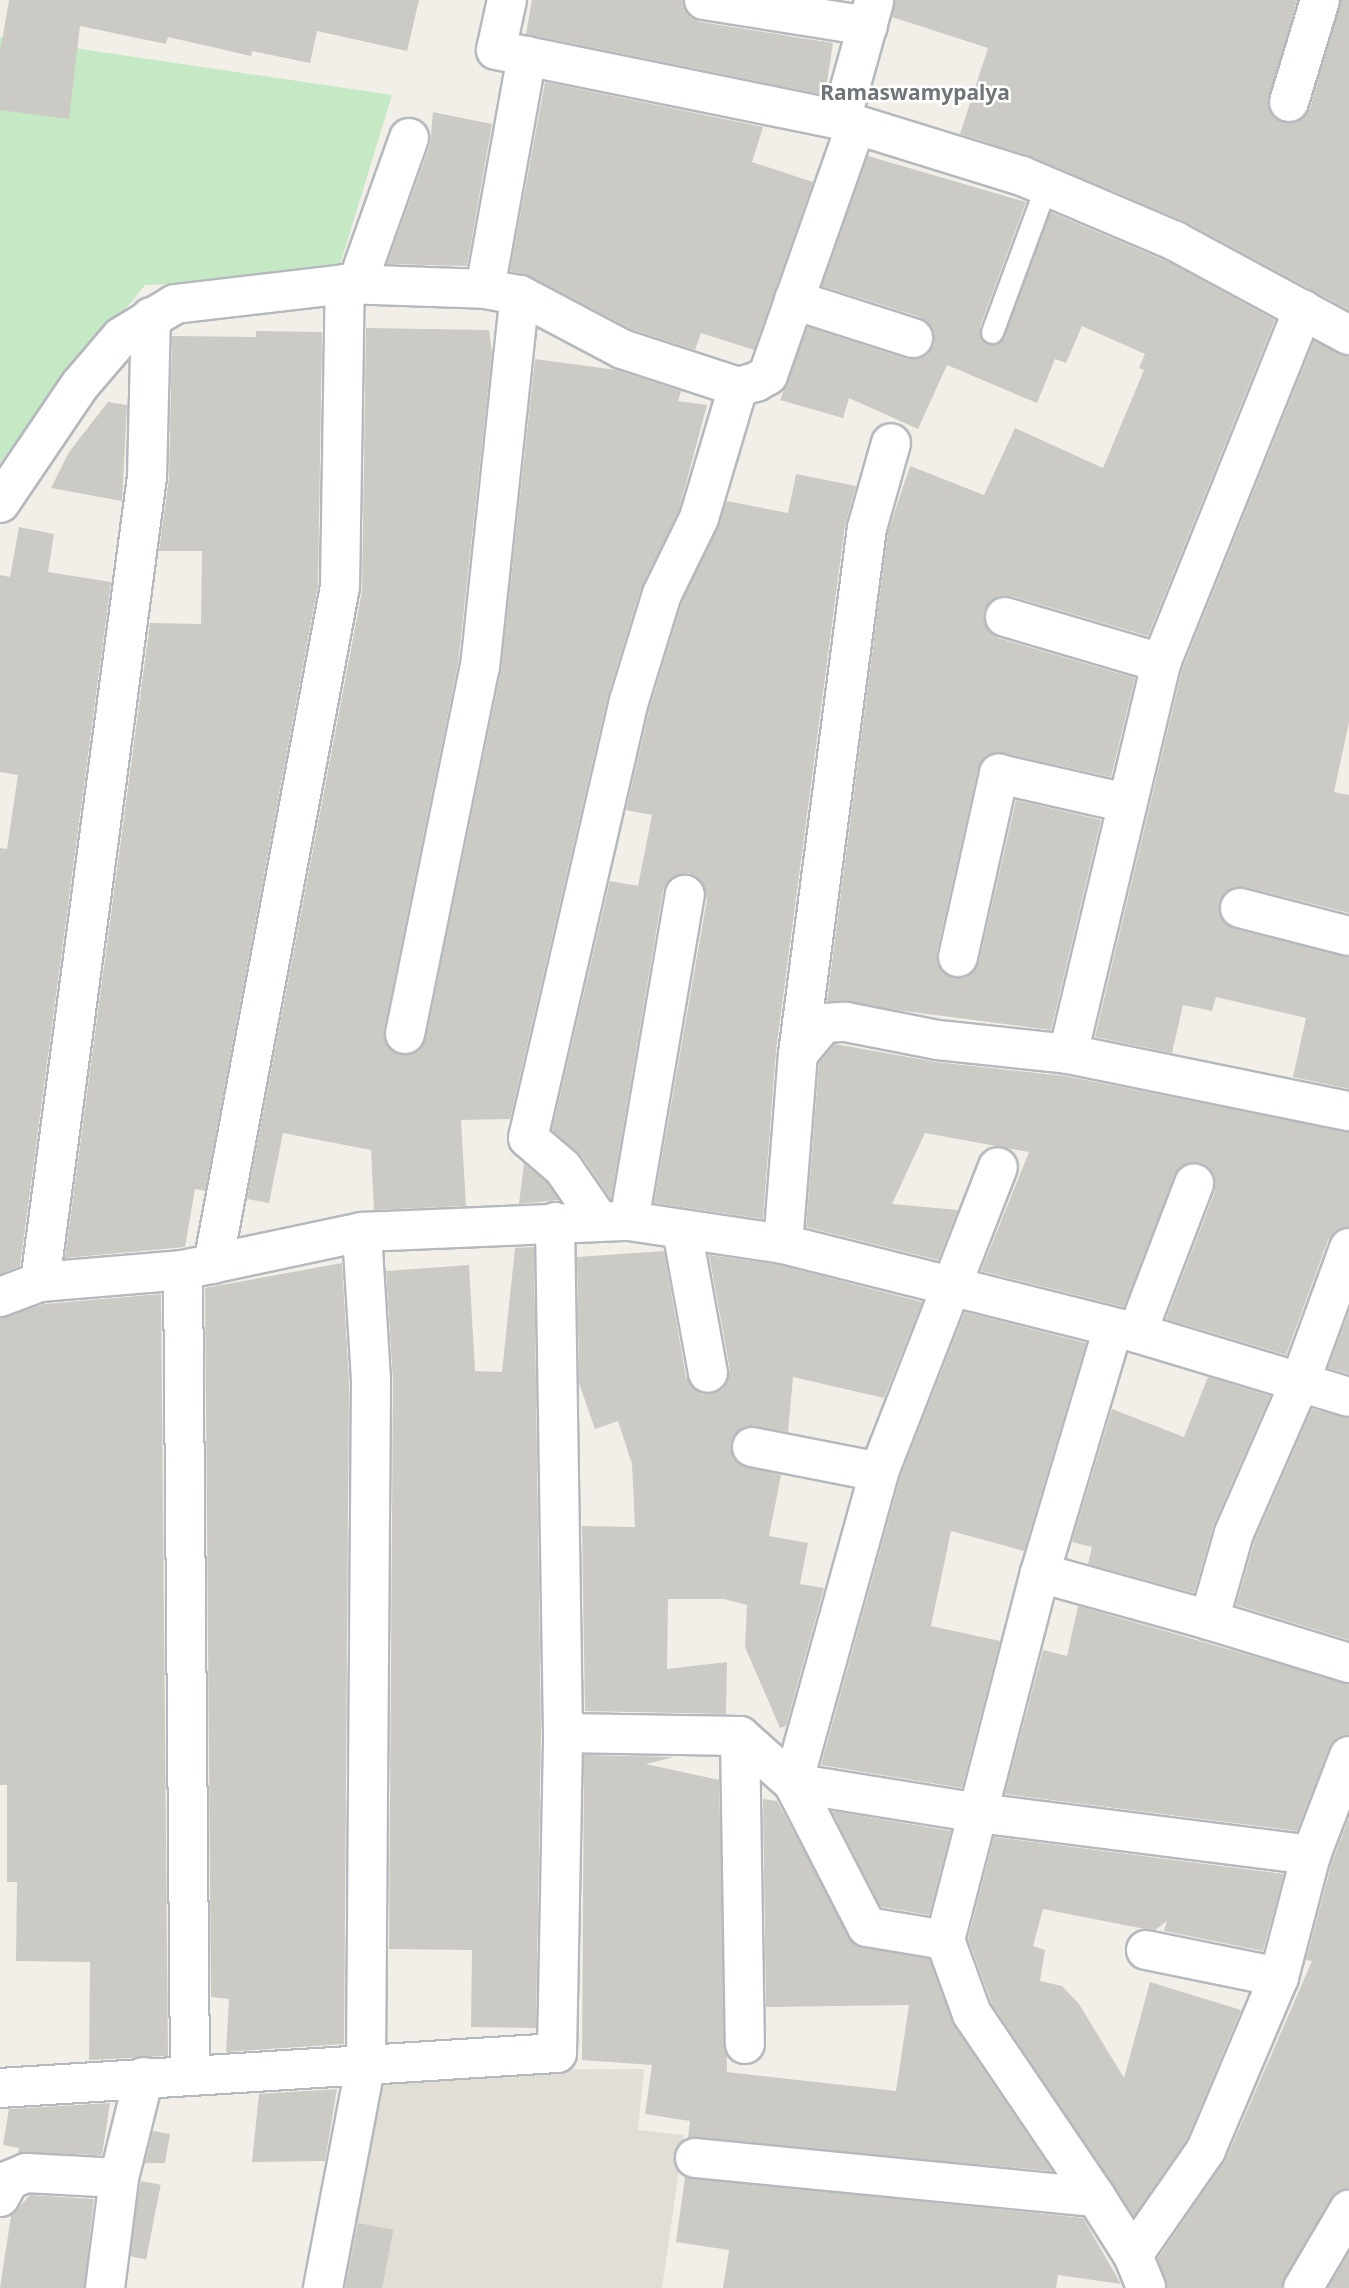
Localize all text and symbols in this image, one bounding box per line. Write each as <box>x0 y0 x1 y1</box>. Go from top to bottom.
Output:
district label: Ramaswamypalya <box>820 79 1010 105</box>

